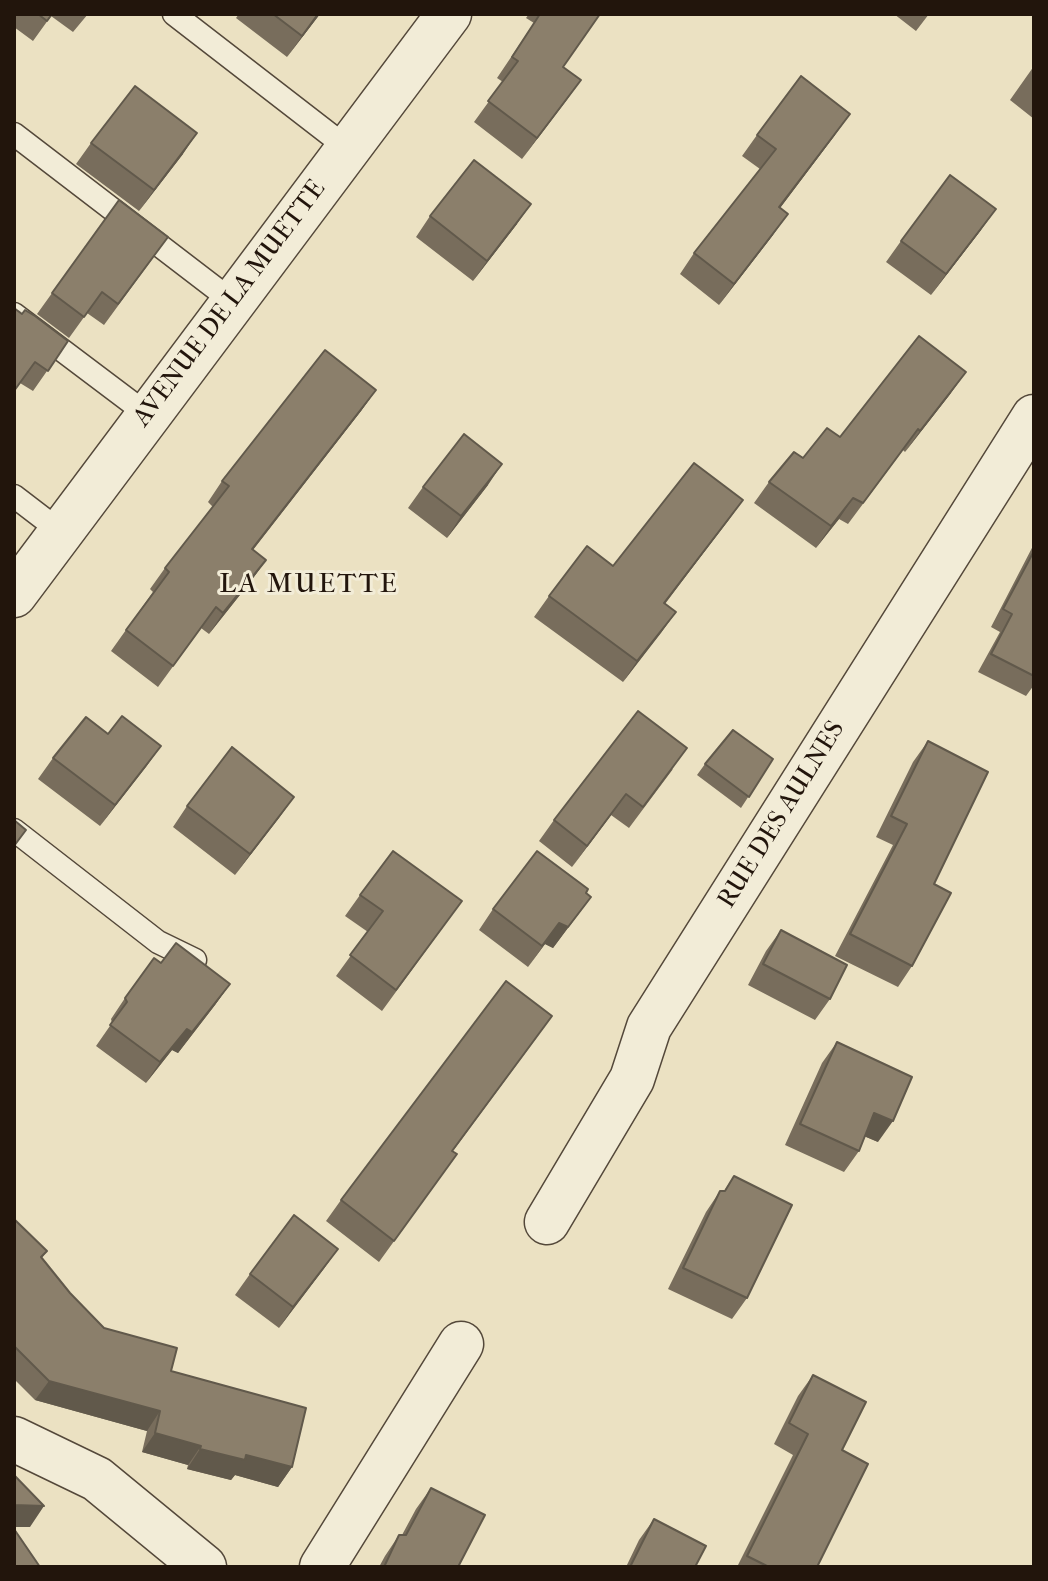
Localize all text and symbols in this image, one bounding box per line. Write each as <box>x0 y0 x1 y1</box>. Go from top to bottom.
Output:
street label: AVENUE DE LA MUETTE <box>127 175 333 433</box>
district label: LA MUETTE <box>219 568 399 602</box>
street label: RUE DES AULNES <box>712 716 852 914</box>

